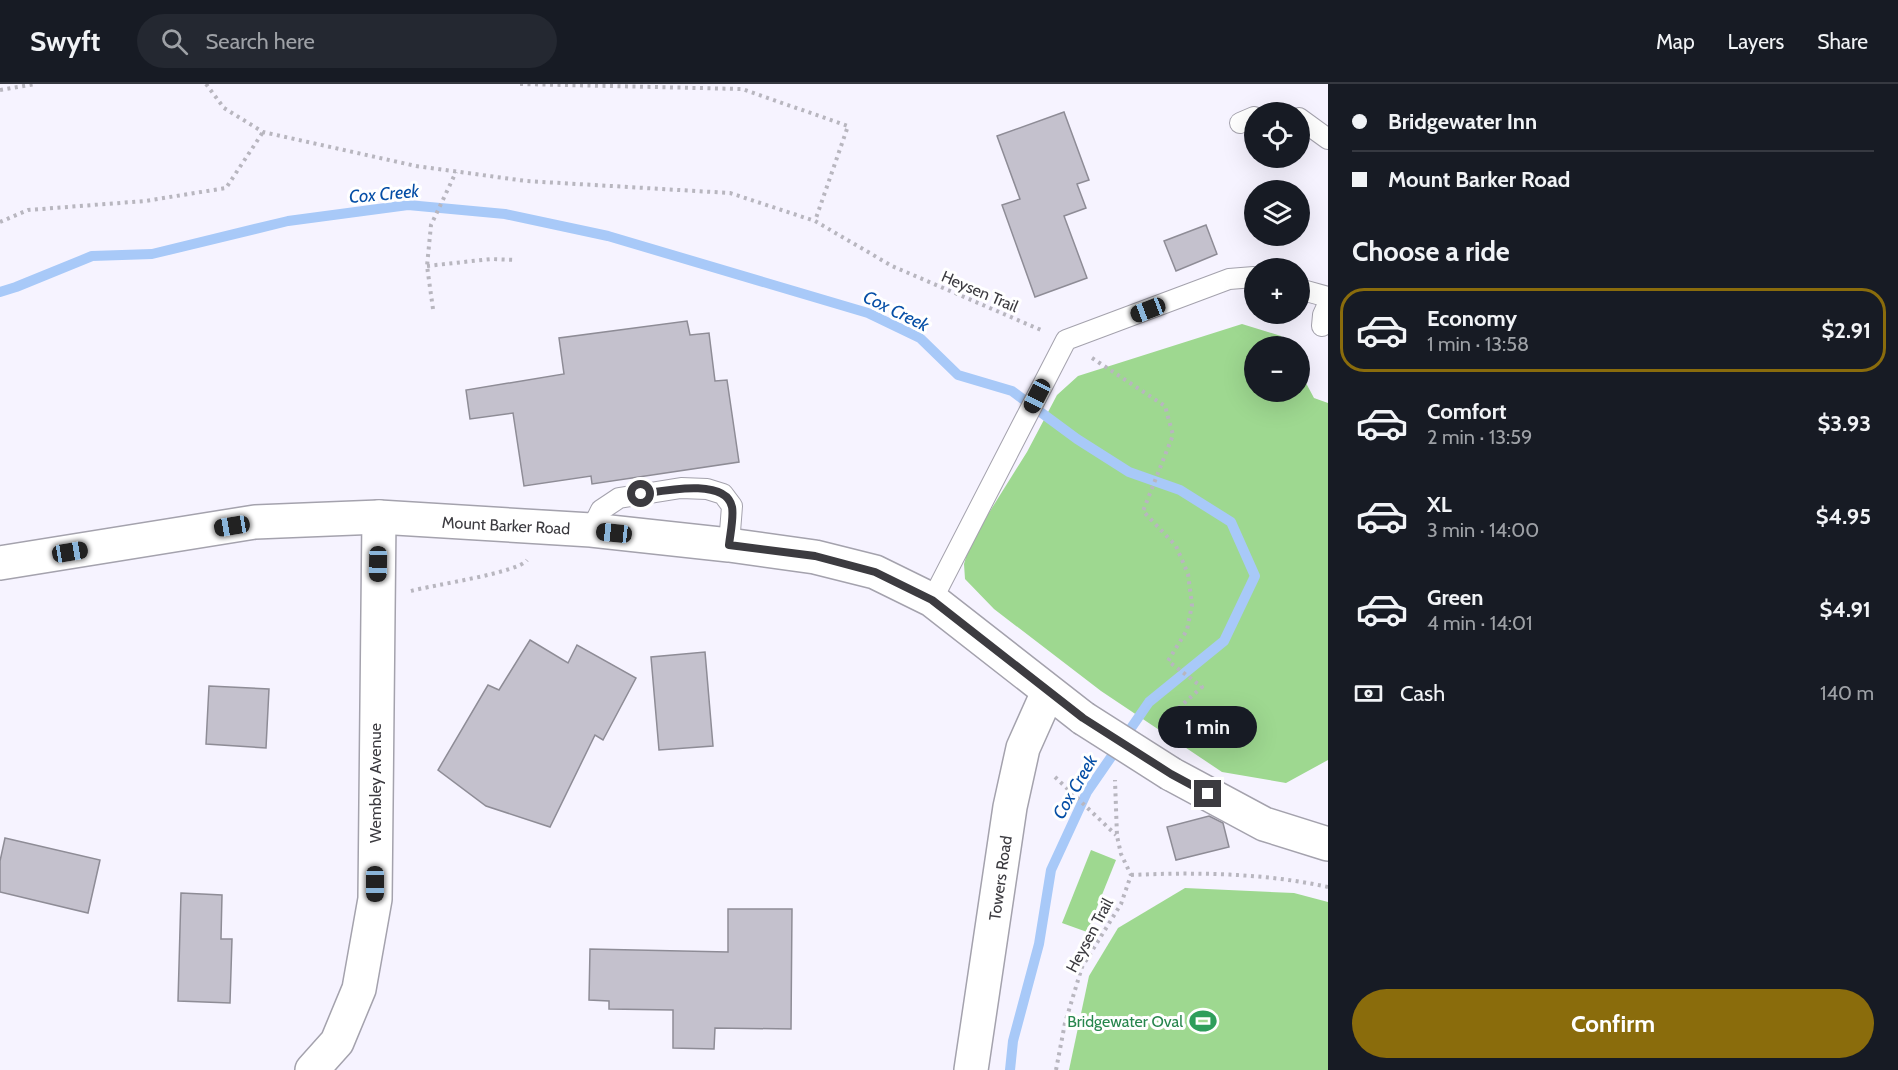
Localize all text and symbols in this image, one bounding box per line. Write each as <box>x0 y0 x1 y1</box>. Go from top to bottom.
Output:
search box <box>137 14 557 68</box>
text: Swyft <box>30 24 101 58</box>
icon: search <box>158 25 191 58</box>
text: Search here <box>206 28 315 55</box>
text: Map <box>1656 29 1695 54</box>
text: Layers <box>1728 29 1784 54</box>
text: Share <box>1817 29 1868 54</box>
map controls <box>1244 102 1310 402</box>
button: locate <box>1244 102 1310 168</box>
text: Bridgewater Inn <box>1388 108 1537 135</box>
text: Mount Barker Road <box>1388 166 1570 193</box>
water label: Cox Creek <box>348 180 421 208</box>
button: layers <box>1244 180 1310 246</box>
text: Choose a ride <box>1352 235 1510 268</box>
button: + <box>1244 258 1310 324</box>
street label: Heysen Trail <box>939 267 1021 316</box>
water label: Cox Creek <box>860 286 934 337</box>
car <box>1128 295 1168 325</box>
icon: car <box>1355 303 1409 357</box>
text: Economy <box>1427 305 1517 332</box>
text: $2.91 <box>1822 317 1871 344</box>
text: 1 min · 13:58 <box>1427 332 1529 356</box>
button: − <box>1244 336 1310 402</box>
car <box>1021 376 1053 416</box>
icon: car <box>1355 396 1409 450</box>
text: Comfort <box>1427 398 1506 425</box>
text: $3.93 <box>1818 410 1871 437</box>
text: 2 min · 13:59 <box>1427 425 1532 449</box>
route start <box>627 480 654 507</box>
icon: car <box>1355 489 1409 543</box>
text: XL <box>1427 491 1452 518</box>
text: $4.95 <box>1816 503 1871 530</box>
street label: Mount Barker Road <box>441 513 571 538</box>
car <box>213 514 251 538</box>
text: 3 min · 14:00 <box>1427 518 1539 542</box>
car <box>595 522 633 544</box>
car <box>51 540 89 564</box>
car <box>369 546 387 582</box>
icon: car <box>1355 582 1409 636</box>
text: Green <box>1427 584 1483 611</box>
text: $4.91 <box>1820 596 1871 623</box>
text: 4 min · 14:01 <box>1427 611 1533 635</box>
icon: cash <box>1352 677 1385 710</box>
text: Cash <box>1400 680 1445 707</box>
text: 140 m <box>1820 681 1874 705</box>
callout: 1 min <box>1158 707 1258 749</box>
text: 1 min <box>1185 715 1230 739</box>
street label: Wembley Avenue <box>366 723 385 843</box>
water label: Cox Creek <box>1048 750 1103 823</box>
route end <box>1194 780 1221 807</box>
street label: Towers Road <box>985 834 1016 922</box>
car <box>366 866 384 902</box>
street label: Heysen Trail <box>1062 895 1117 976</box>
button: Confirm <box>1352 989 1874 1058</box>
sports icon: Bridgewater Oval <box>1188 1006 1218 1036</box>
place label: Bridgewater Oval <box>1067 1012 1183 1031</box>

